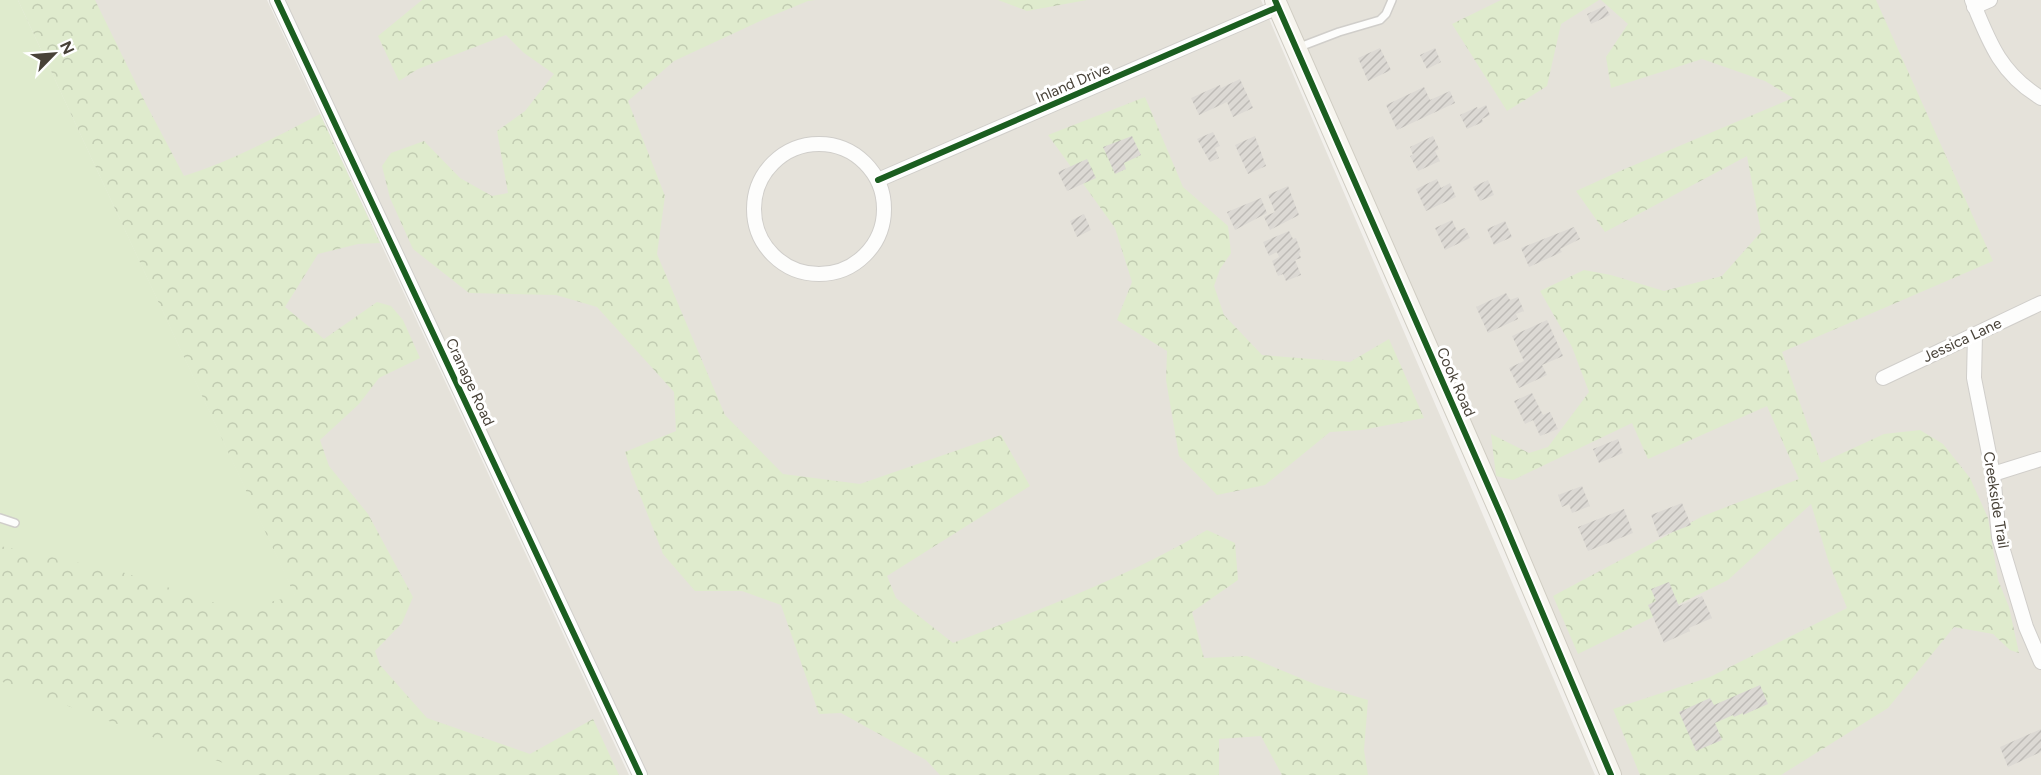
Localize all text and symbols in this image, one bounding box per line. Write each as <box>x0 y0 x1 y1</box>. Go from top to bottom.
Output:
north arrow <box>24 24 84 84</box>
text: N <box>56 38 78 57</box>
street label: Inland Drive <box>1033 59 1113 107</box>
street label: Jessica Lane <box>1920 314 2004 366</box>
street label: Cranage Road <box>442 335 498 429</box>
street label: Cook Road <box>1433 345 1479 419</box>
street label: Creekside Trail <box>1979 450 2013 550</box>

